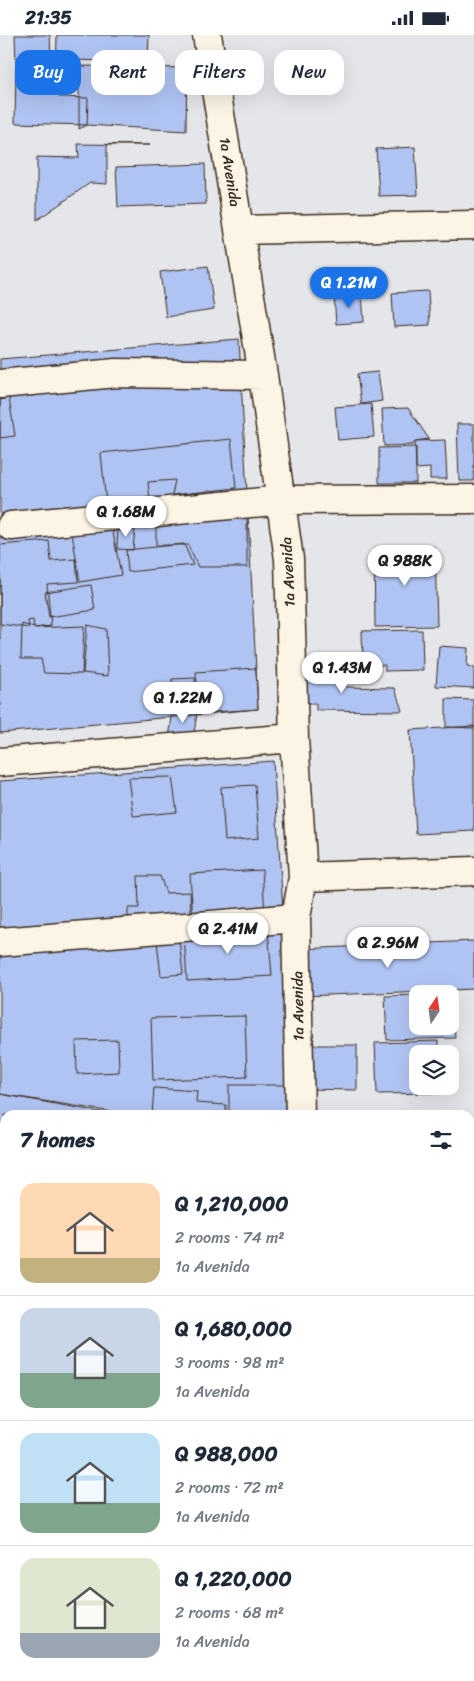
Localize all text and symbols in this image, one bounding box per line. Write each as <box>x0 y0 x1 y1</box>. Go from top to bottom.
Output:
text: 21:35 <box>25 1 72 34</box>
chip: Buy <box>15 50 81 95</box>
chip: Rent <box>91 50 165 95</box>
chip: Filters <box>175 50 264 95</box>
chip: New <box>274 50 344 95</box>
street label: 1a Avenida <box>212 135 248 209</box>
pin: Q 1.21M <box>303 267 395 309</box>
text: Q 1.21M <box>321 268 377 297</box>
pin: Q 1.68M <box>80 495 172 538</box>
text: Q 1.68M <box>97 497 155 526</box>
street label: 1a Avenida <box>273 536 303 608</box>
pin: Q 988K <box>364 545 446 587</box>
text: Q 988K <box>378 546 432 575</box>
pin: Q 1.43M <box>296 651 388 694</box>
text: Q 1.43M <box>313 653 371 682</box>
pin: Q 1.22M <box>137 681 229 724</box>
text: Q 1.22M <box>154 683 212 712</box>
pin: Q 2.41M <box>182 913 274 955</box>
text: Q 2.41M <box>198 914 258 943</box>
pin: Q 2.96M <box>342 927 434 969</box>
text: Q 2.96M <box>357 928 419 957</box>
street label: 1a Avenida <box>284 970 312 1041</box>
north arrow <box>409 985 459 1035</box>
map controls <box>409 985 459 1095</box>
button: layers <box>409 1045 459 1095</box>
text: 7 homes <box>20 1121 95 1159</box>
icon: filters <box>427 1126 455 1154</box>
text: Q 1,210,000 <box>175 1185 289 1223</box>
icon: home <box>60 1203 120 1263</box>
text: 2 rooms · 74 m² <box>175 1223 285 1252</box>
text: 1a Avenida <box>175 1252 250 1281</box>
text: Q 1,680,000 <box>175 1310 292 1348</box>
icon: home <box>60 1328 120 1388</box>
text: 3 rooms · 98 m² <box>175 1348 284 1377</box>
text: 1a Avenida <box>175 1377 250 1406</box>
text: Q 988,000 <box>175 1435 278 1473</box>
icon: home <box>60 1453 120 1513</box>
text: 2 rooms · 72 m² <box>175 1473 284 1502</box>
text: 1a Avenida <box>175 1502 250 1531</box>
text: Q 1,220,000 <box>175 1560 292 1598</box>
icon: home <box>60 1578 120 1638</box>
text: 2 rooms · 68 m² <box>175 1598 284 1627</box>
text: 1a Avenida <box>175 1627 250 1656</box>

